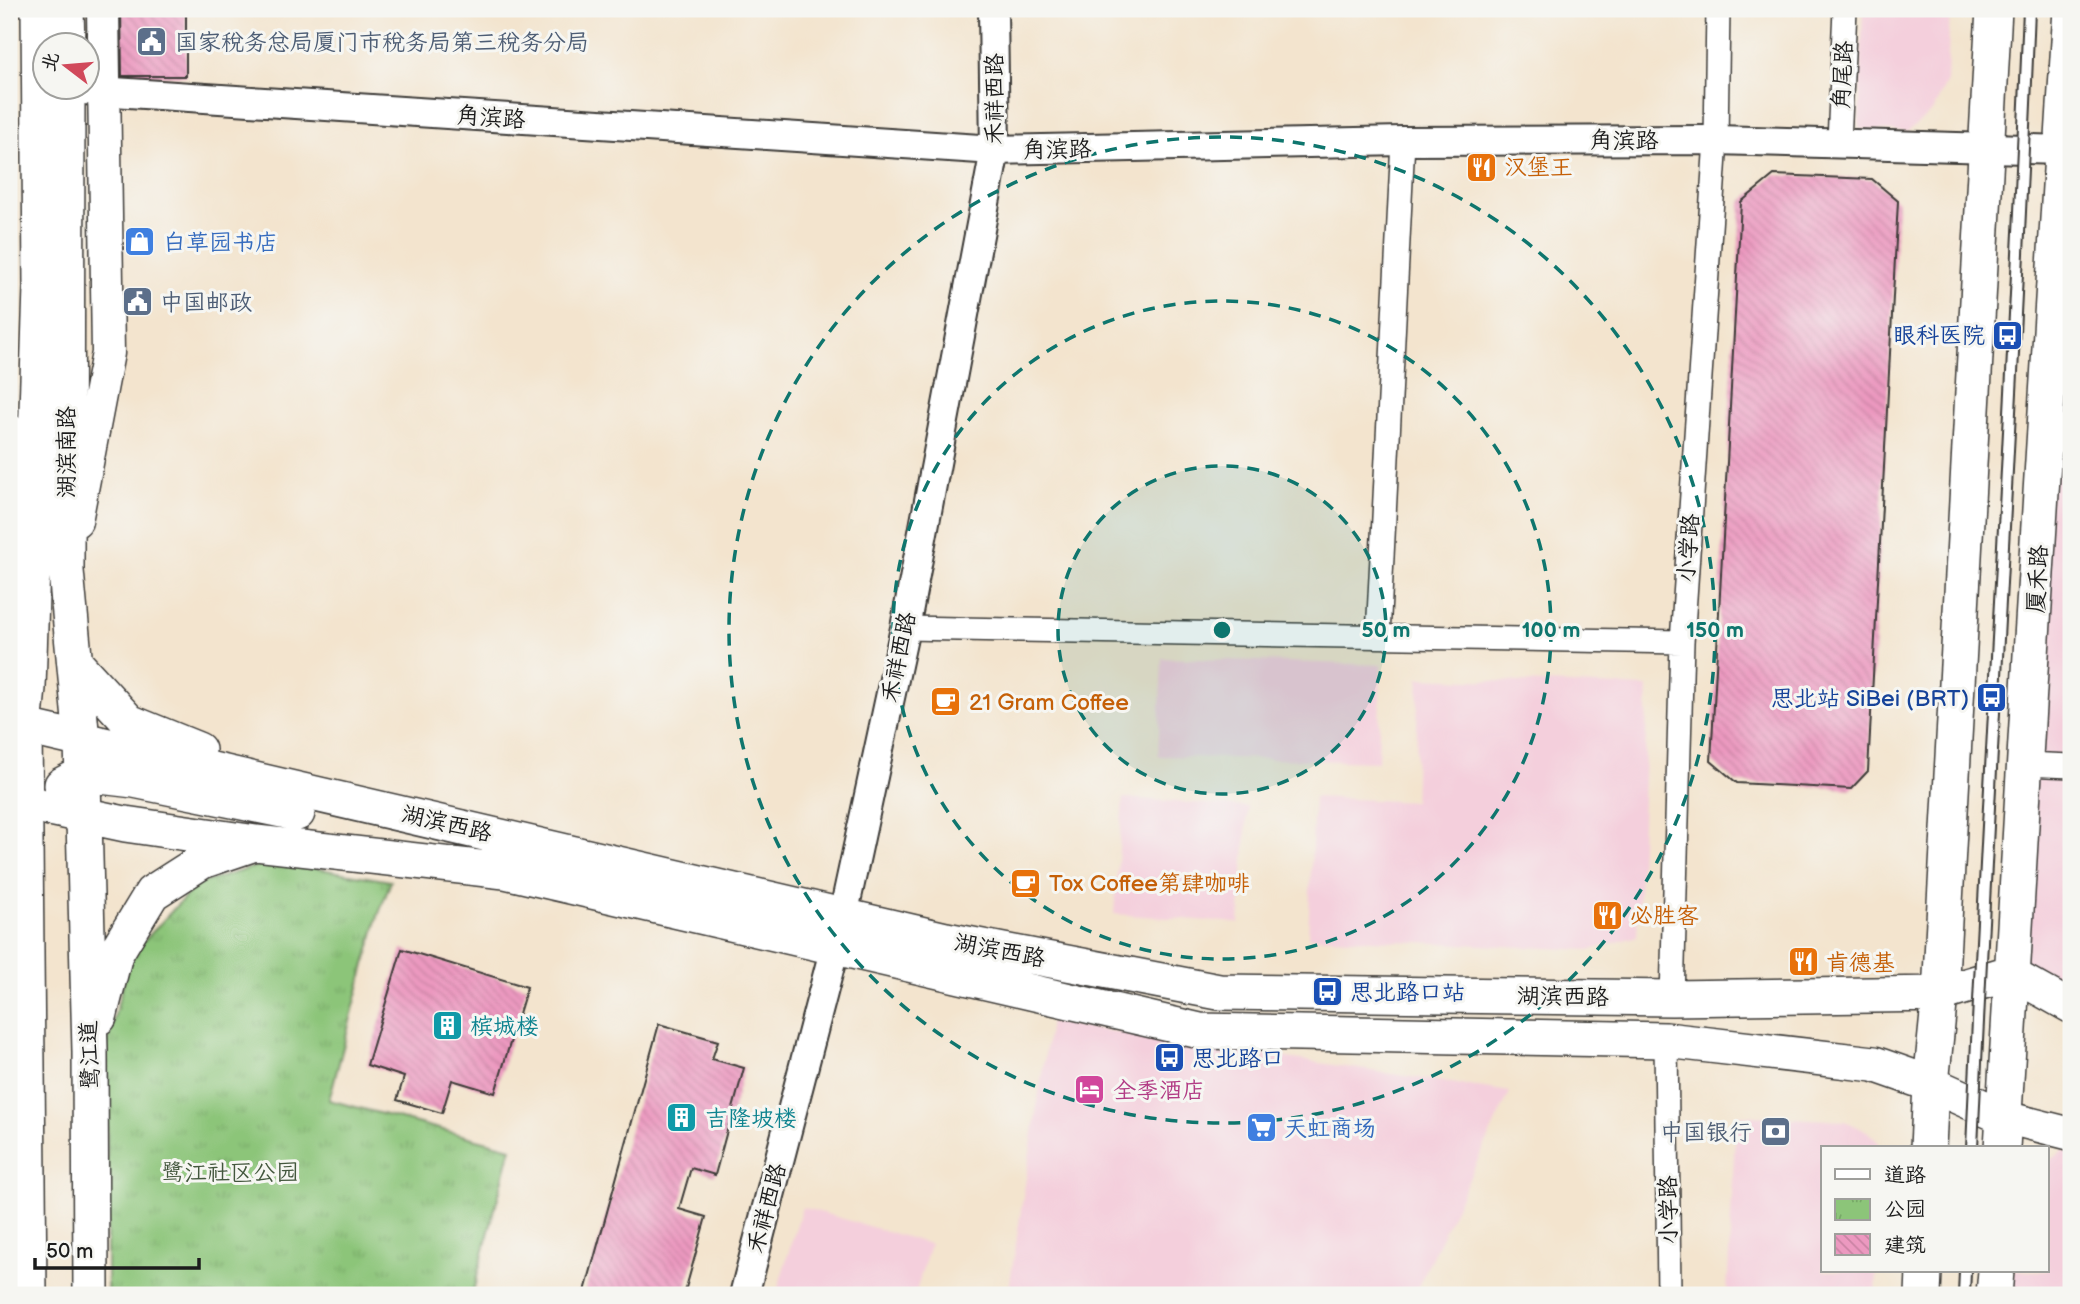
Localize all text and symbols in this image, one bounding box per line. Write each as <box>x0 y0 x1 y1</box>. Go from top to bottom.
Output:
public building icon: 国家税务总局厦门市税务局第三税务分局 <box>135 25 169 59</box>
place label: 国家税务总局厦门市税务局第三税务分局 <box>175 29 589 57</box>
north arrow <box>32 32 102 102</box>
street label: 角尾路 <box>1827 40 1859 110</box>
text: 北 <box>37 49 65 74</box>
street label: 禾祥西路 <box>981 53 1009 145</box>
street label: 角滨路 <box>456 102 526 134</box>
street label: 角滨路 <box>1590 127 1659 155</box>
street label: 角滨路 <box>1022 135 1092 165</box>
restaurant icon: 汉堡王 <box>1464 150 1498 184</box>
place label: 汉堡王 <box>1504 154 1573 182</box>
shop icon: 白草园书店 <box>123 225 157 259</box>
place label: 白草园书店 <box>163 229 278 257</box>
public building icon: 中国邮政 <box>120 285 154 319</box>
place label: 中国邮政 <box>160 289 252 317</box>
bus stop icon: 眼科医院 <box>1991 318 2025 352</box>
place label: 眼科医院 <box>1893 322 1985 350</box>
street label: 湖滨南路 <box>53 406 81 498</box>
street label: 小学路 <box>1673 513 1705 583</box>
street label: 厦禾路 <box>2022 544 2054 614</box>
street label: 禾祥西路 <box>876 609 922 705</box>
centre of rings <box>1210 618 1234 642</box>
text: 50 m <box>1362 618 1410 643</box>
text: 100 m <box>1522 618 1580 643</box>
text: 150 m <box>1686 618 1744 643</box>
bus stop icon: 思北站 SiBei (BRT) <box>1975 681 2009 715</box>
cafe icon: 21 Gram Coffee <box>929 685 963 719</box>
place label: 思北站 SiBei (BRT) <box>1771 685 1969 713</box>
place label: 21 Gram Coffee <box>969 689 1129 717</box>
street label: 湖滨西路 <box>399 800 495 848</box>
cafe icon: Tox Coffee第肆咖啡 <box>1009 866 1043 900</box>
place label: Tox Coffee第肆咖啡 <box>1049 870 1250 898</box>
restaurant icon: 必胜客 <box>1590 898 1624 932</box>
place label: 必胜客 <box>1630 902 1699 930</box>
street label: 湖滨西路 <box>952 928 1048 974</box>
restaurant icon: 肯德基 <box>1786 945 1820 979</box>
place label: 肯德基 <box>1826 949 1895 977</box>
bus stop icon: 思北路口站 <box>1310 975 1344 1009</box>
place label: 思北路口站 <box>1350 979 1465 1007</box>
street label: 湖滨西路 <box>1517 982 1609 1012</box>
building icon: 槟城楼 <box>430 1009 464 1043</box>
place label: 槟城楼 <box>470 1013 539 1041</box>
street label: 鹭江道 <box>75 1020 105 1090</box>
bus stop icon: 思北路口 <box>1152 1041 1186 1075</box>
place label: 思北路口 <box>1192 1045 1284 1073</box>
hotel icon: 全季酒店 <box>1073 1073 1107 1107</box>
place label: 全季酒店 <box>1113 1077 1205 1105</box>
building icon: 吉隆坡楼 <box>665 1101 699 1135</box>
place label: 吉隆坡楼 <box>705 1105 797 1133</box>
supermarket icon: 天虹商场 <box>1244 1111 1278 1145</box>
place label: 天虹商场 <box>1284 1115 1376 1143</box>
bank icon: 中国银行 <box>1758 1115 1792 1149</box>
place label: 中国银行 <box>1660 1119 1752 1147</box>
legend <box>1821 1146 2048 1272</box>
park label: 鹭江社区公园 <box>161 1159 299 1187</box>
street label: 禾祥西路 <box>742 1160 792 1256</box>
text: 道路 <box>1884 1163 1926 1188</box>
street label: 小学路 <box>1654 1175 1684 1245</box>
text: 公园 <box>1884 1197 1926 1222</box>
scale bar <box>35 1227 200 1271</box>
text: 建筑 <box>1884 1233 1926 1258</box>
text: 50 m <box>46 1239 93 1264</box>

